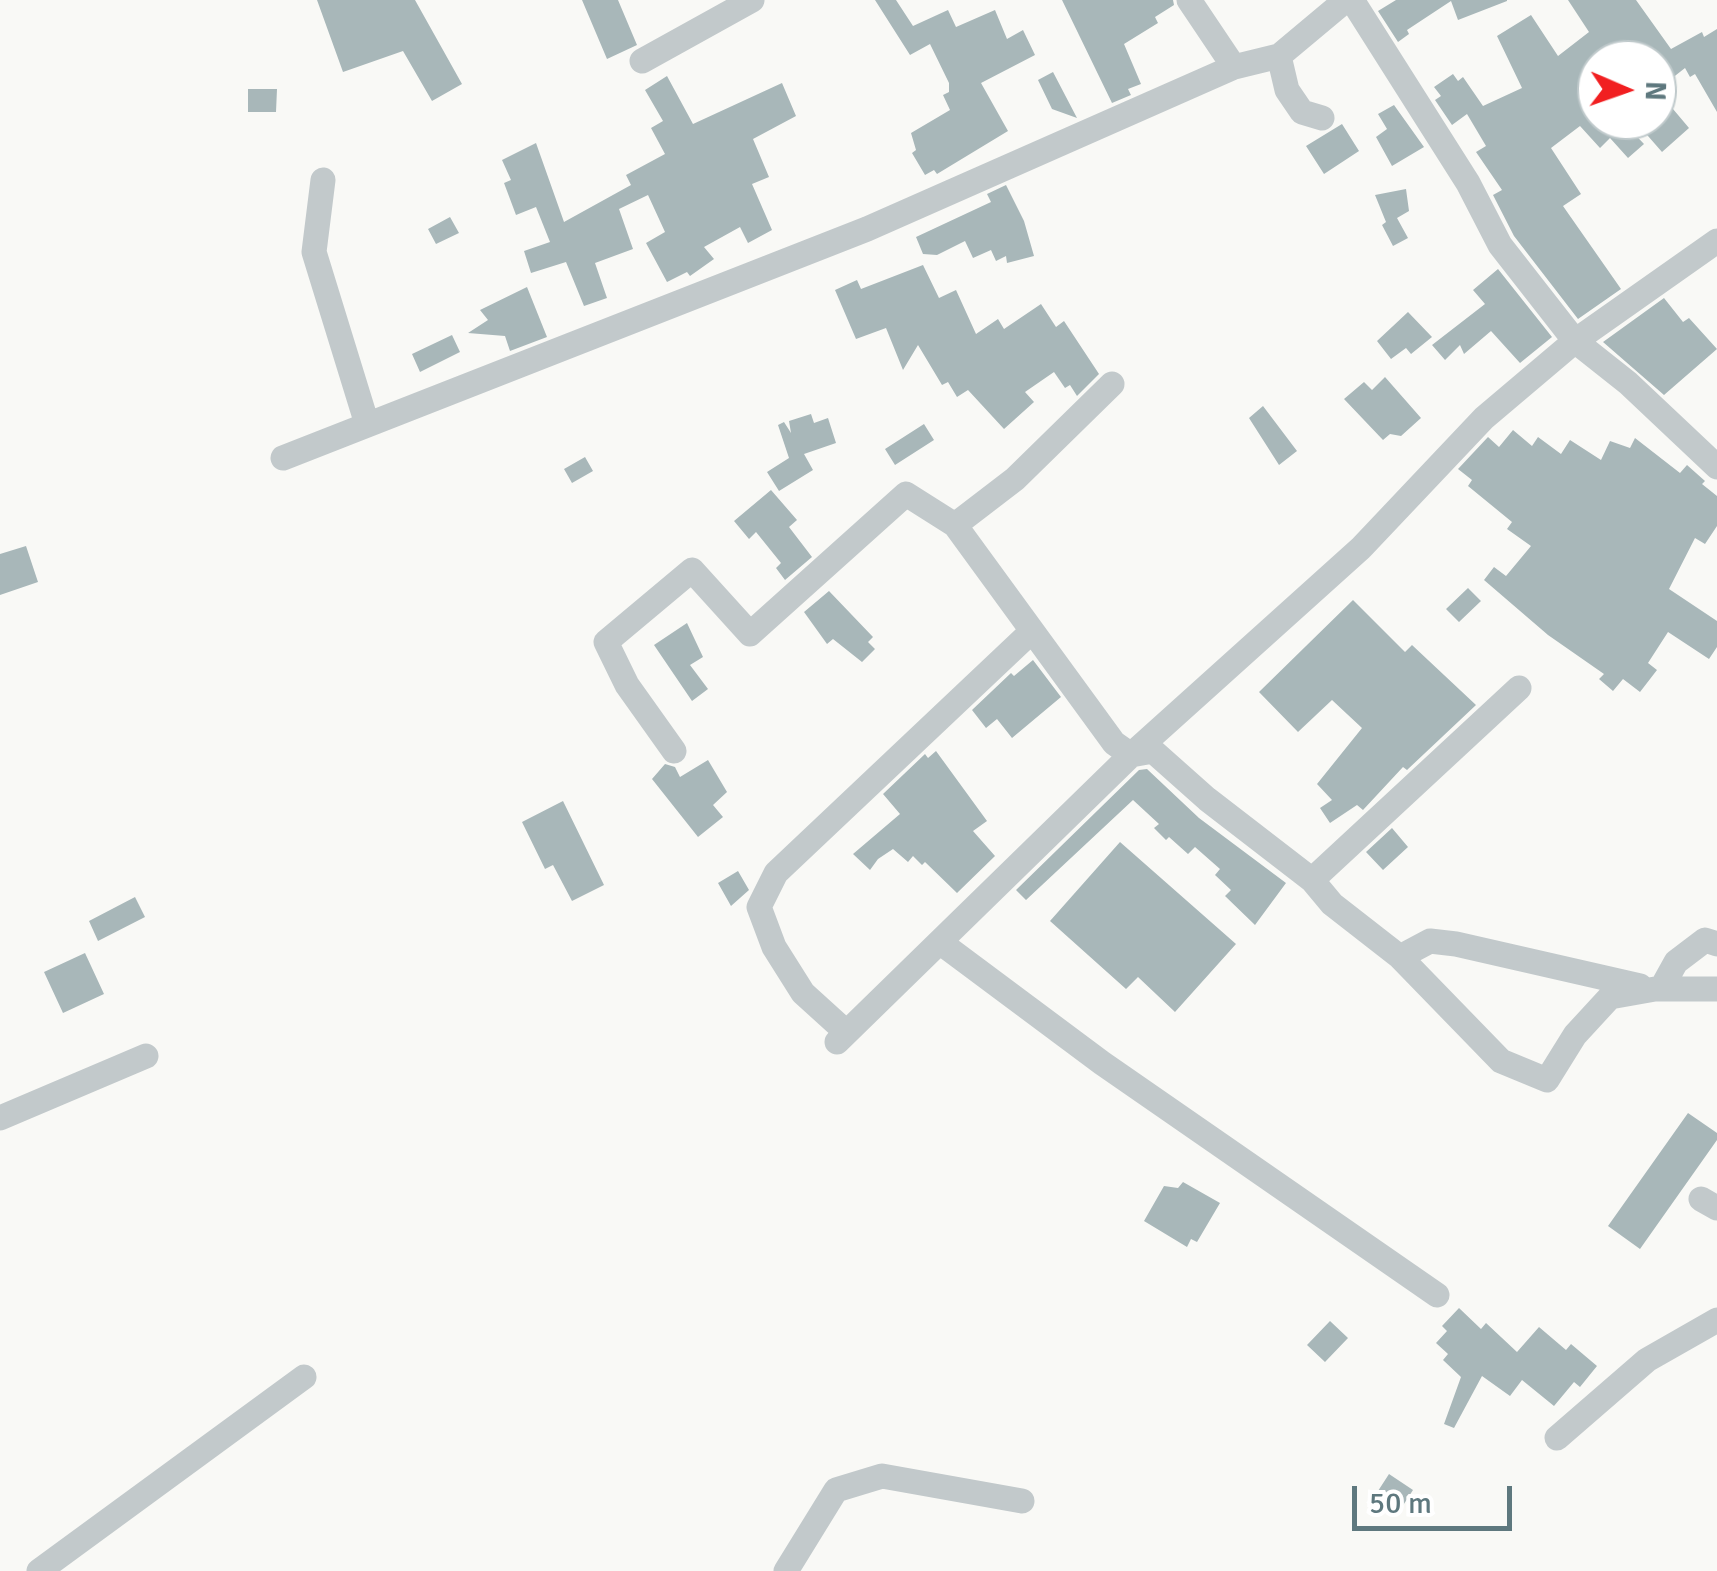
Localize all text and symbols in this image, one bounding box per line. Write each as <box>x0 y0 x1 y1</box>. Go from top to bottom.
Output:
north arrow <box>1577 40 1677 140</box>
text: N <box>1638 81 1672 101</box>
scale bar <box>1357 1466 1517 1528</box>
text: 50 m <box>1369 1485 1432 1522</box>

